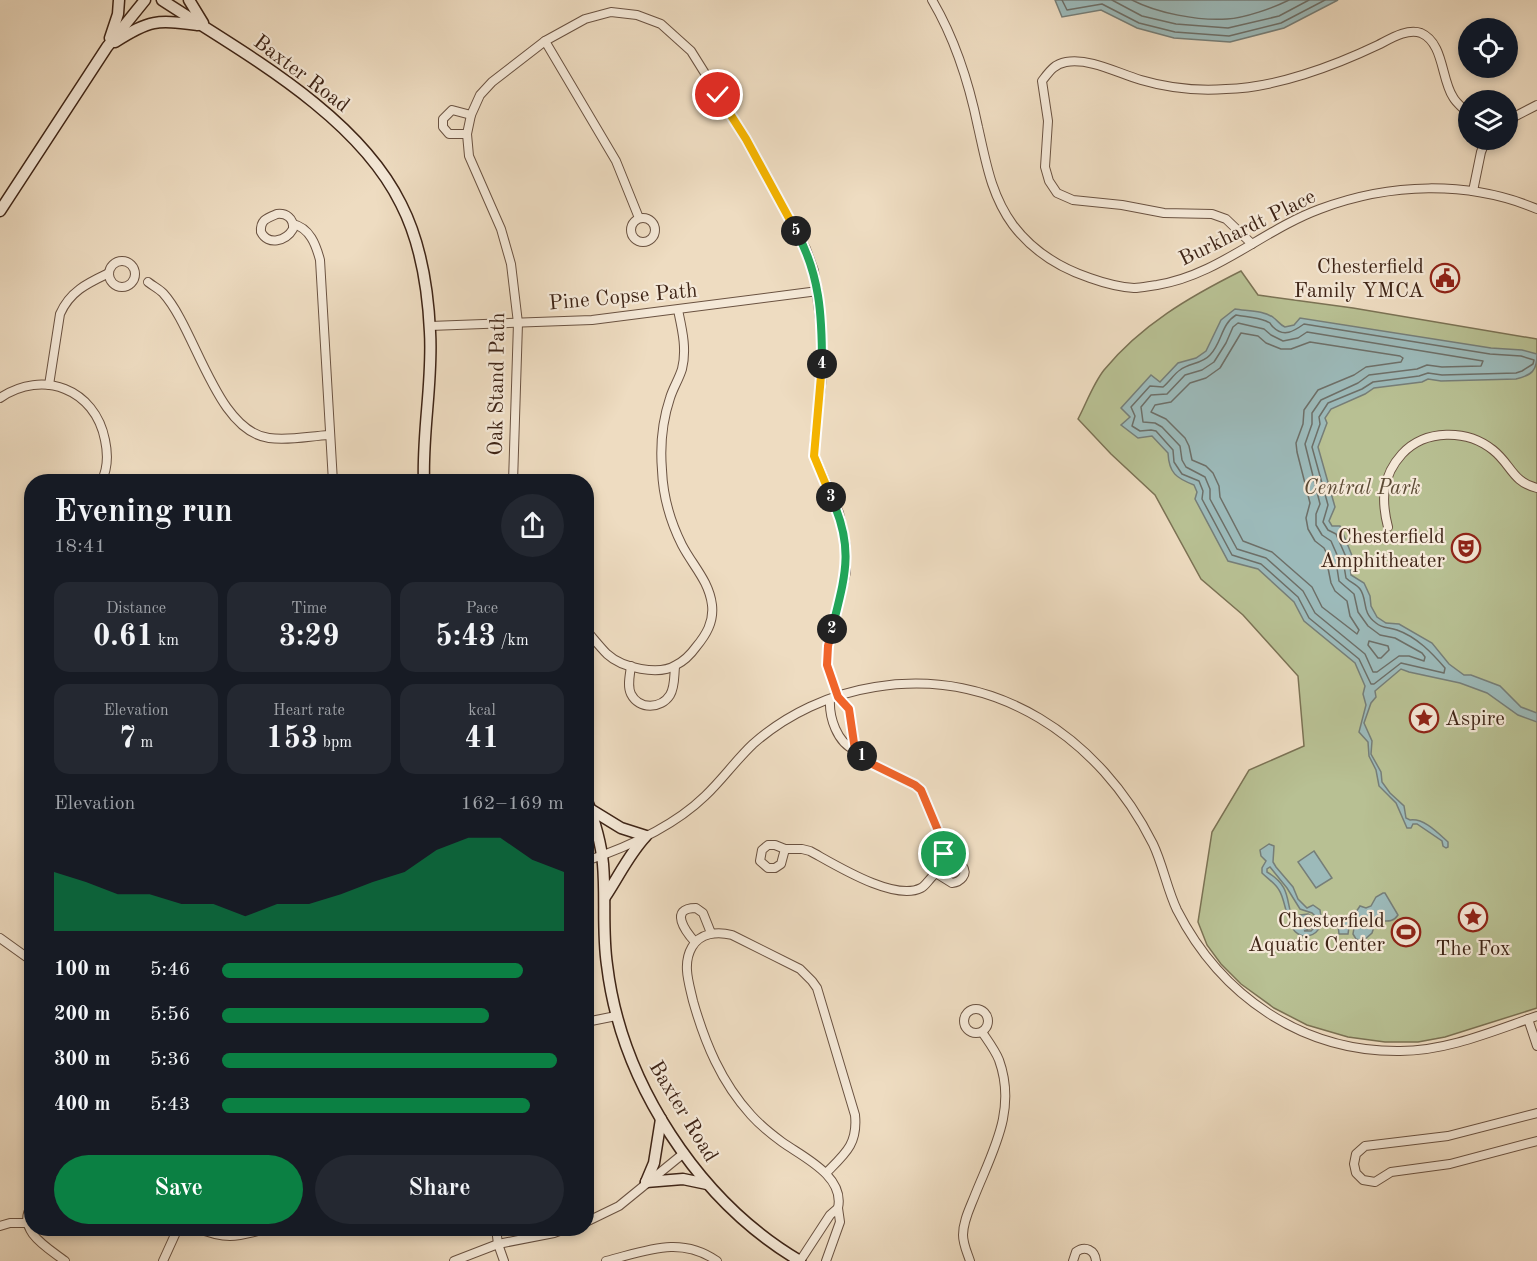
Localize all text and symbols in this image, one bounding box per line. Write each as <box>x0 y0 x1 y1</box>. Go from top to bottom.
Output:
map controls <box>1458 18 1518 150</box>
button: locate <box>1458 18 1518 78</box>
street label: Baxter Road <box>249 31 353 117</box>
pin <box>692 69 743 120</box>
icon: check <box>701 78 734 111</box>
button: layers <box>1458 90 1518 150</box>
street label: Burkhardt Place <box>1176 186 1319 270</box>
pin: 5 <box>781 216 811 246</box>
text: 5 <box>791 223 801 239</box>
place label: Chesterfield Family YMCA <box>1294 257 1424 302</box>
public building icon: Chesterfield Family YMCA <box>1429 262 1461 294</box>
street label: Pine Copse Path <box>548 281 698 314</box>
street label: Oak Stand Path <box>486 312 509 456</box>
pin: 4 <box>807 349 837 379</box>
text: 4 <box>817 356 827 372</box>
park label: Central Park <box>1303 478 1421 499</box>
pin: 3 <box>816 482 846 512</box>
text: 3 <box>826 489 836 505</box>
button: share <box>501 494 564 557</box>
text: Evening run <box>54 496 233 529</box>
place label: Chesterfield Amphitheater <box>1320 527 1445 572</box>
theatre icon: Chesterfield Amphitheater <box>1450 532 1482 564</box>
text: 18:41 <box>54 537 106 557</box>
text: Distance <box>106 601 166 617</box>
text: Time <box>291 601 327 617</box>
text: Pace <box>466 601 498 617</box>
pin: 2 <box>817 614 847 644</box>
text: 2 <box>827 621 837 637</box>
text: 0.61 <box>93 622 154 652</box>
text: 3:29 <box>279 622 339 652</box>
text: 5:43 <box>435 622 496 652</box>
text: km <box>154 633 179 649</box>
text: /km <box>496 633 529 649</box>
place icon: Aspire <box>1408 702 1440 734</box>
text: Elevation <box>103 703 169 719</box>
text: Heart rate <box>273 703 345 719</box>
text: kcal <box>468 703 496 719</box>
place label: Aspire <box>1445 709 1505 730</box>
text: 7 <box>119 724 136 754</box>
text: 153 <box>266 724 318 754</box>
text: 41 <box>465 724 499 754</box>
text: m <box>136 735 153 751</box>
text: bpm <box>318 735 352 751</box>
pin: 1 <box>847 741 877 771</box>
text: 1 <box>857 748 867 764</box>
text: Elevation <box>54 794 135 814</box>
text: 162–169 m <box>461 794 564 814</box>
pin <box>918 828 969 879</box>
icon: arrive <box>927 837 960 870</box>
place icon: The Fox <box>1457 901 1489 933</box>
place label: Chesterfield Aquatic Center <box>1248 911 1385 956</box>
sports icon: Chesterfield Aquatic Center <box>1390 916 1422 948</box>
place label: The Fox <box>1435 939 1511 960</box>
text: 100 m <box>54 960 110 980</box>
text: 5:46 <box>150 960 190 980</box>
text: 200 m <box>54 1005 110 1025</box>
text: 5:56 <box>150 1005 190 1025</box>
text: 300 m <box>54 1050 110 1070</box>
text: 5:36 <box>150 1050 190 1070</box>
street label: Baxter Road <box>644 1057 721 1166</box>
text: 400 m <box>54 1095 110 1115</box>
text: 5:43 <box>150 1095 190 1115</box>
button: Save <box>54 1155 303 1224</box>
button: Share <box>315 1155 564 1224</box>

